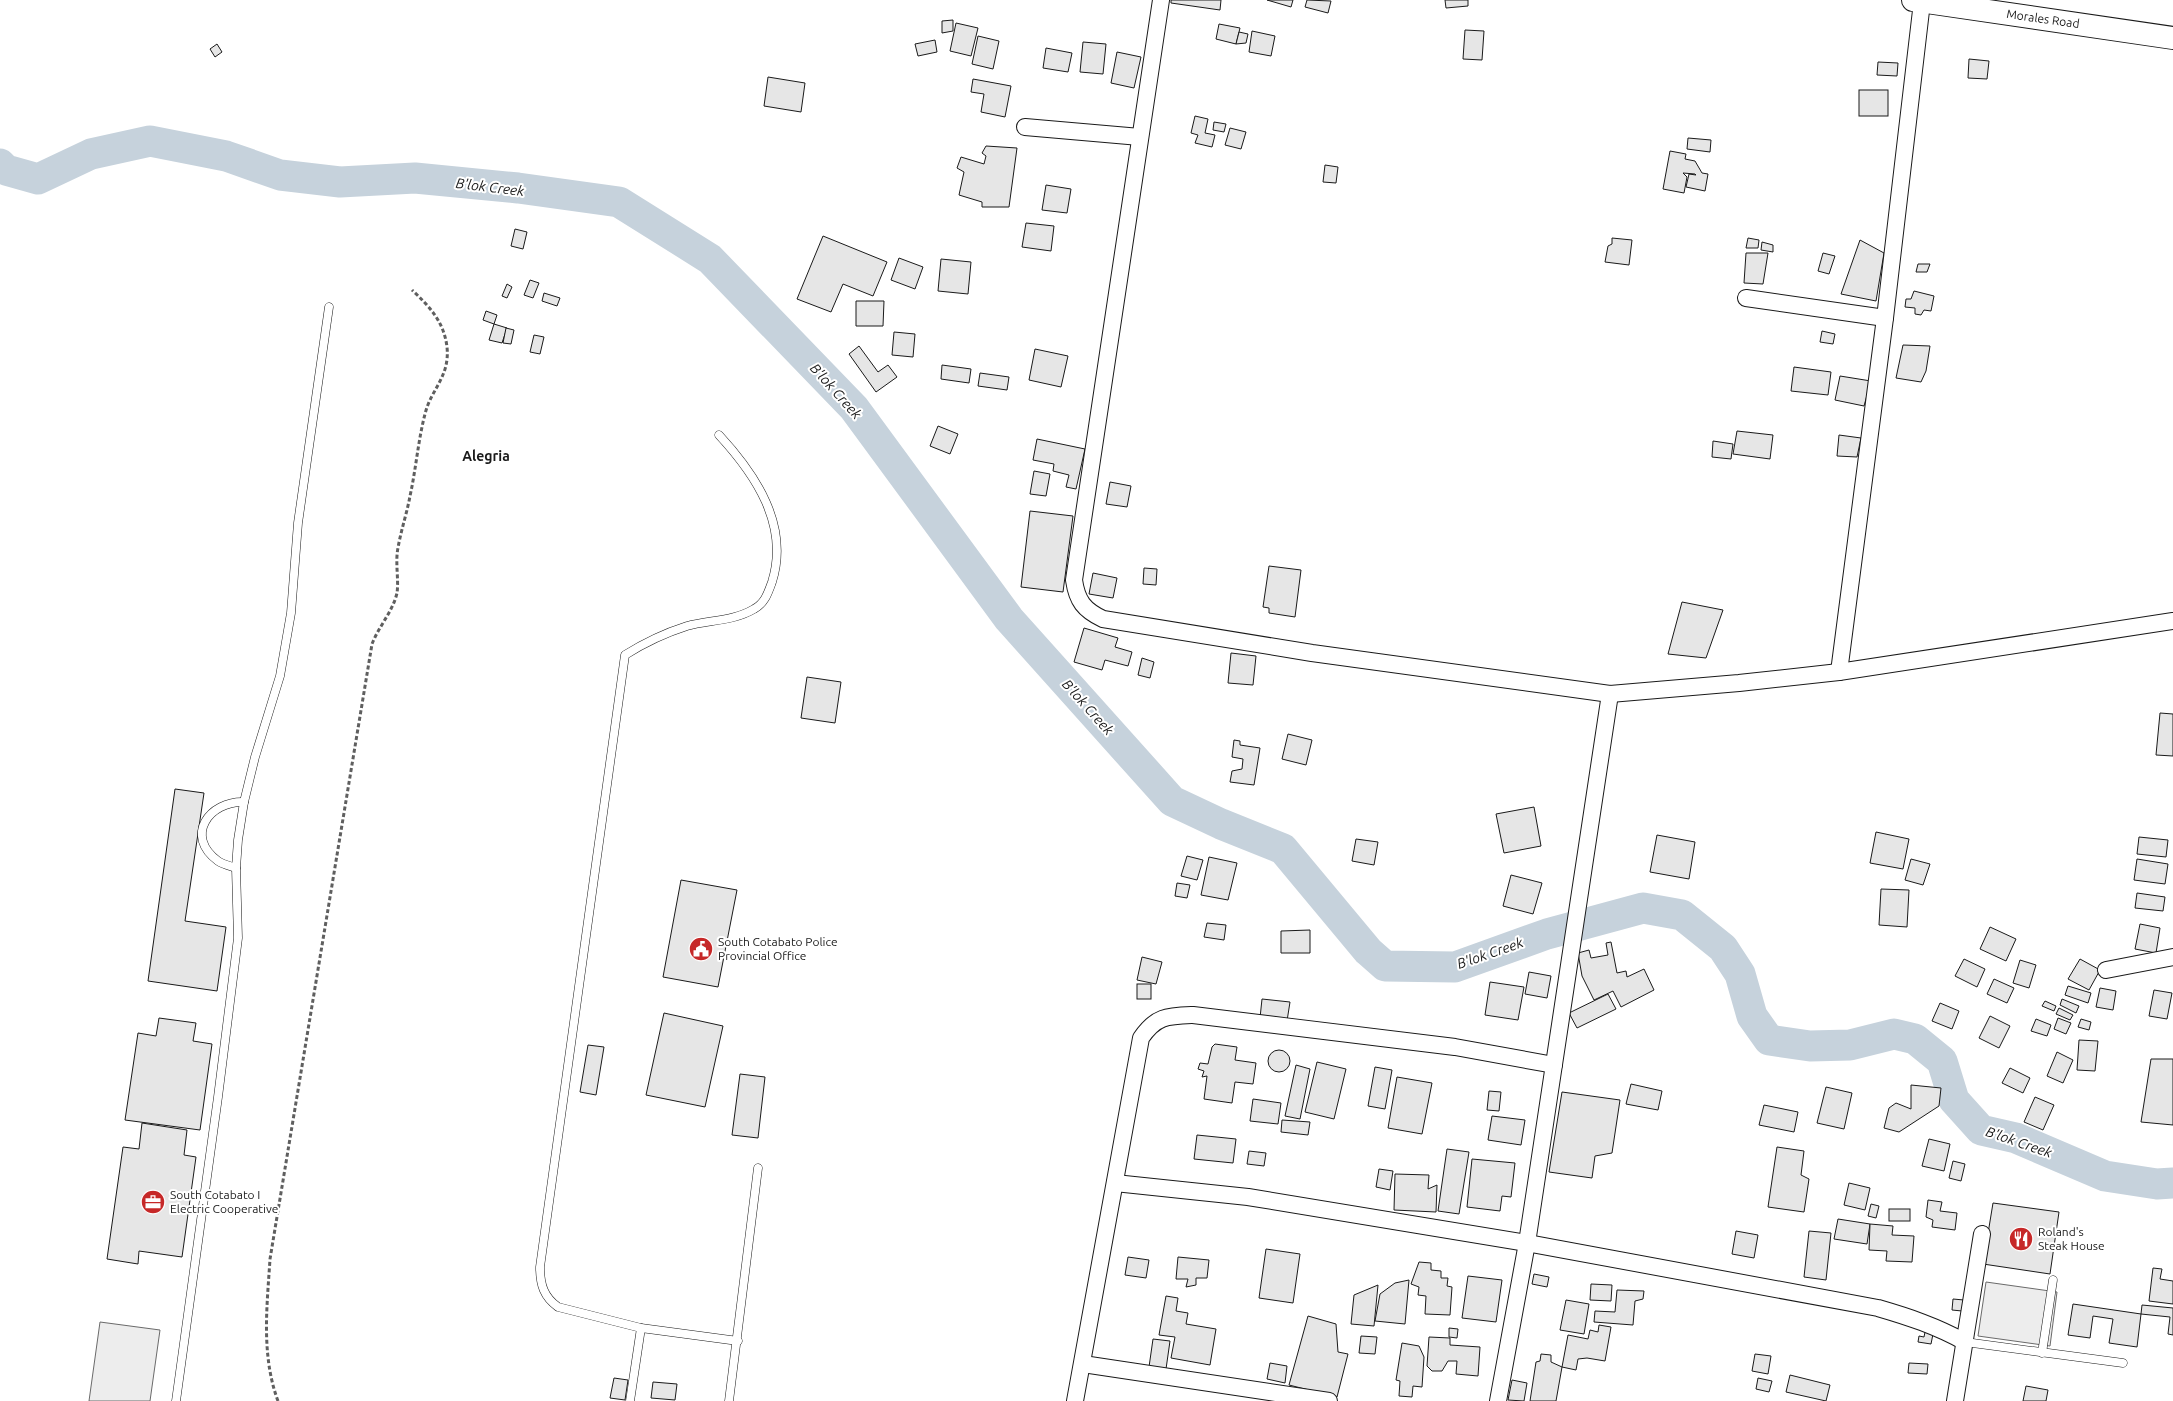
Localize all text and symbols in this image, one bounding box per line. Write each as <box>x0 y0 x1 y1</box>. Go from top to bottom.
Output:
street label: Morales Road <box>2006 7 2080 30</box>
water label: B'lok Creek <box>455 175 526 199</box>
water label: B'lok Creek <box>807 360 866 423</box>
district label: Alegria <box>462 448 510 464</box>
water label: B'lok Creek <box>1059 676 1118 739</box>
water label: B'lok Creek <box>1455 934 1526 972</box>
place label: South Cotabato Police Provincial Office <box>718 935 838 962</box>
public building icon: South Cotabato Police Provincial Office <box>688 936 714 962</box>
water label: B'lok Creek <box>1984 1123 2055 1161</box>
place label: South Cotabato I Electric Cooperative <box>170 1188 278 1215</box>
office icon: South Cotabato I Electric Cooperative <box>140 1189 166 1215</box>
place label: Roland's Steak House <box>2038 1225 2105 1252</box>
restaurant icon: Roland's Steak House <box>2008 1226 2034 1252</box>

